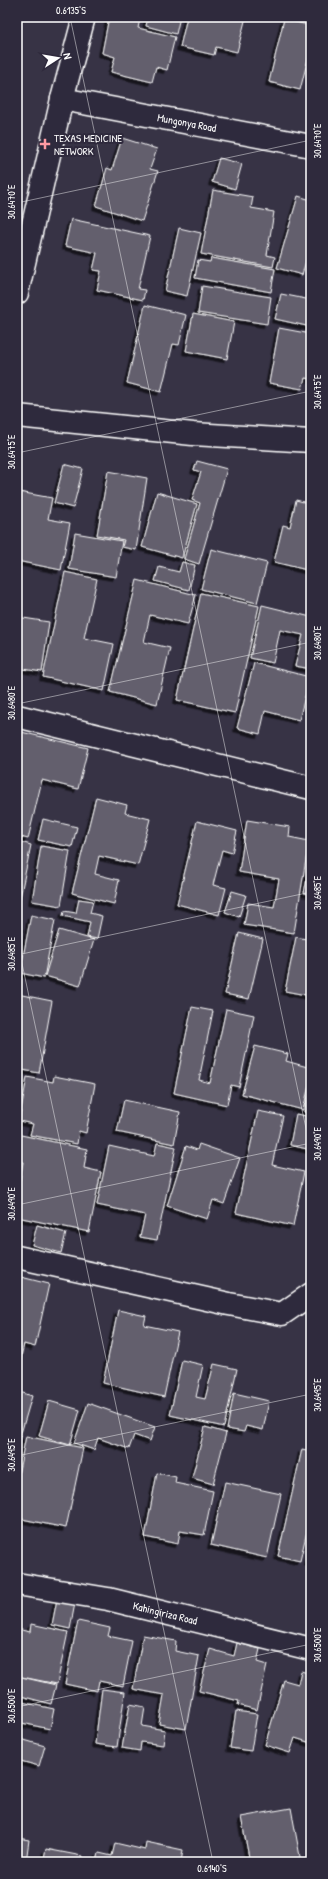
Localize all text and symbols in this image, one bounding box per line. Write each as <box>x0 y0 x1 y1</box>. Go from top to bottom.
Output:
text: 0.6135°S <box>56 4 86 17</box>
north arrow <box>38 38 78 78</box>
text: N <box>60 52 75 60</box>
street label: Mungonya Road <box>156 110 218 135</box>
text: 30.6470°E <box>311 123 324 159</box>
place label: TEXAS MEDICINE NETWORK <box>54 131 122 158</box>
marker: TEXAS MEDICINE NETWORK <box>39 138 51 150</box>
text: 30.6470°E <box>5 184 18 220</box>
text: 30.6475°E <box>311 374 324 409</box>
text: 30.6475°E <box>5 434 18 469</box>
text: 30.6480°E <box>311 625 324 660</box>
text: 30.6480°E <box>5 685 18 720</box>
text: 30.6485°E <box>311 875 324 910</box>
text: 30.6485°E <box>5 936 18 971</box>
text: 30.6490°E <box>311 1127 324 1161</box>
text: 30.6490°E <box>5 1187 18 1221</box>
text: 30.6495°E <box>311 1378 324 1412</box>
text: 30.6495°E <box>5 1438 18 1472</box>
street label: Kahingiriza Road <box>131 1598 199 1628</box>
text: 30.6500°E <box>311 1627 324 1663</box>
text: 30.6500°E <box>5 1688 18 1724</box>
text: 0.6140°S <box>197 1862 227 1875</box>

